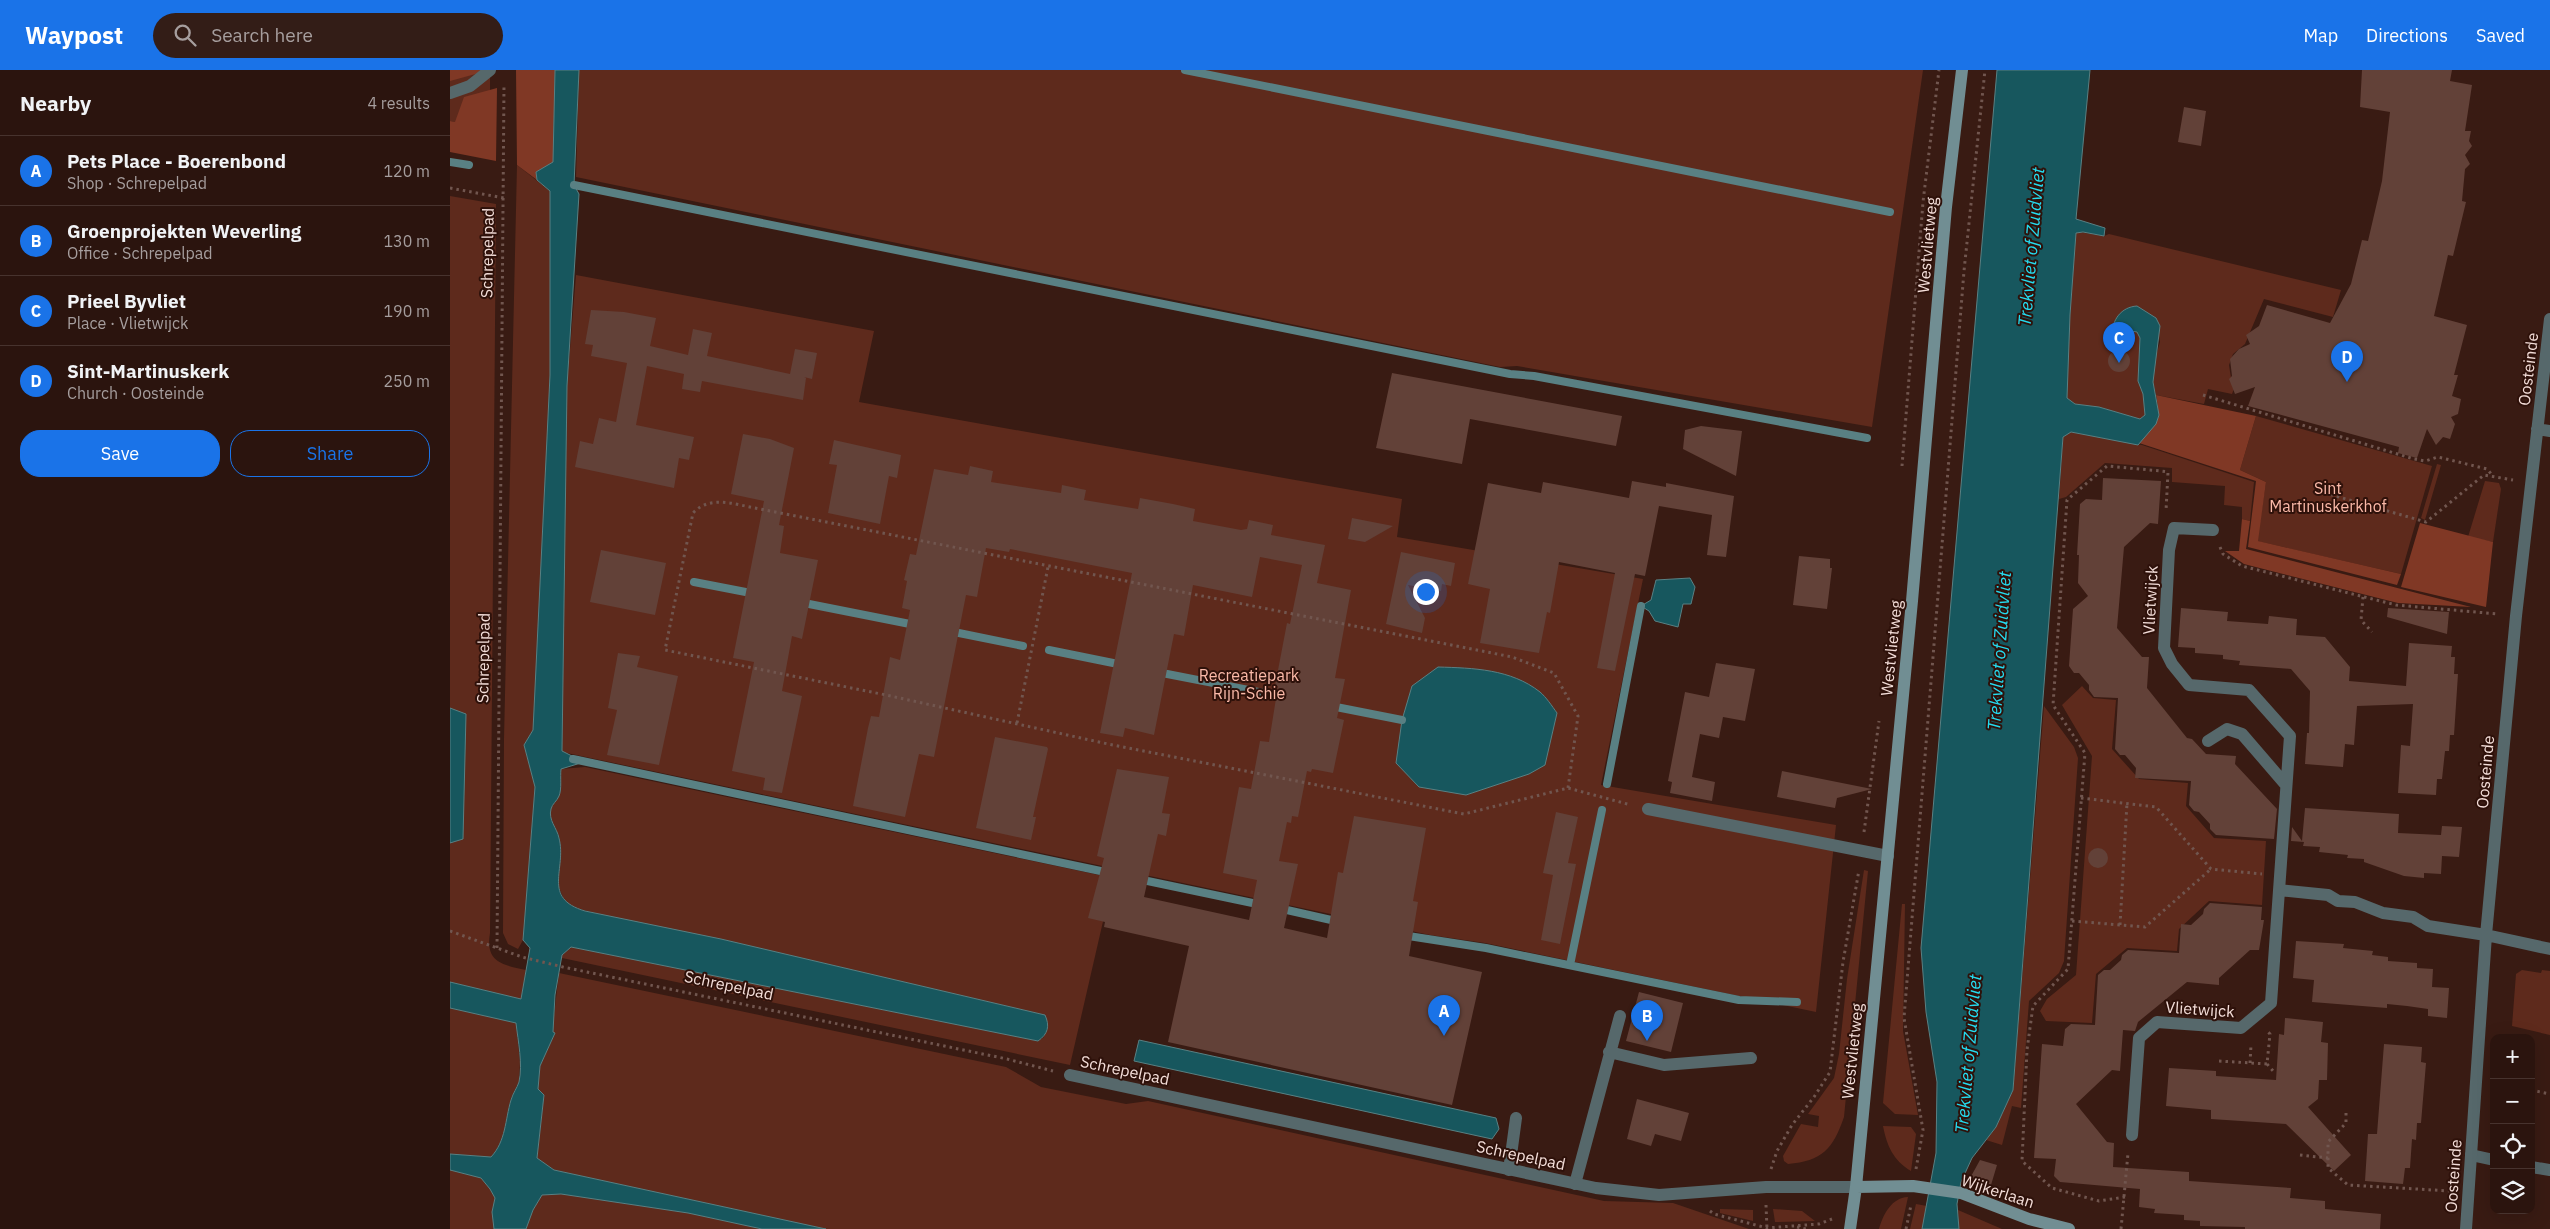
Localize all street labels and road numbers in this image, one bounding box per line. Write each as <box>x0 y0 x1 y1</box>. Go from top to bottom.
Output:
street label: Westvlietweg <box>1913 196 1941 294</box>
street label: Schrepelpad <box>476 208 498 298</box>
street label: Oosteinde <box>2514 331 2542 407</box>
street label: Vlietwijck <box>2138 564 2162 635</box>
street label: Westvlietweg <box>1876 599 1906 697</box>
street label: Schrepelpad <box>472 613 494 703</box>
street label: Oosteinde <box>2472 734 2498 809</box>
street label: Schrepelpad <box>683 966 775 1004</box>
street label: Vlietwijck <box>2165 997 2236 1021</box>
street label: Westvlietweg <box>1837 1002 1867 1100</box>
street label: Schrepelpad <box>1079 1051 1171 1089</box>
street label: Schrepelpad <box>1475 1136 1567 1174</box>
street label: Oosteinde <box>2440 1138 2466 1213</box>
street label: Wijkerlaan <box>1959 1170 2037 1212</box>

